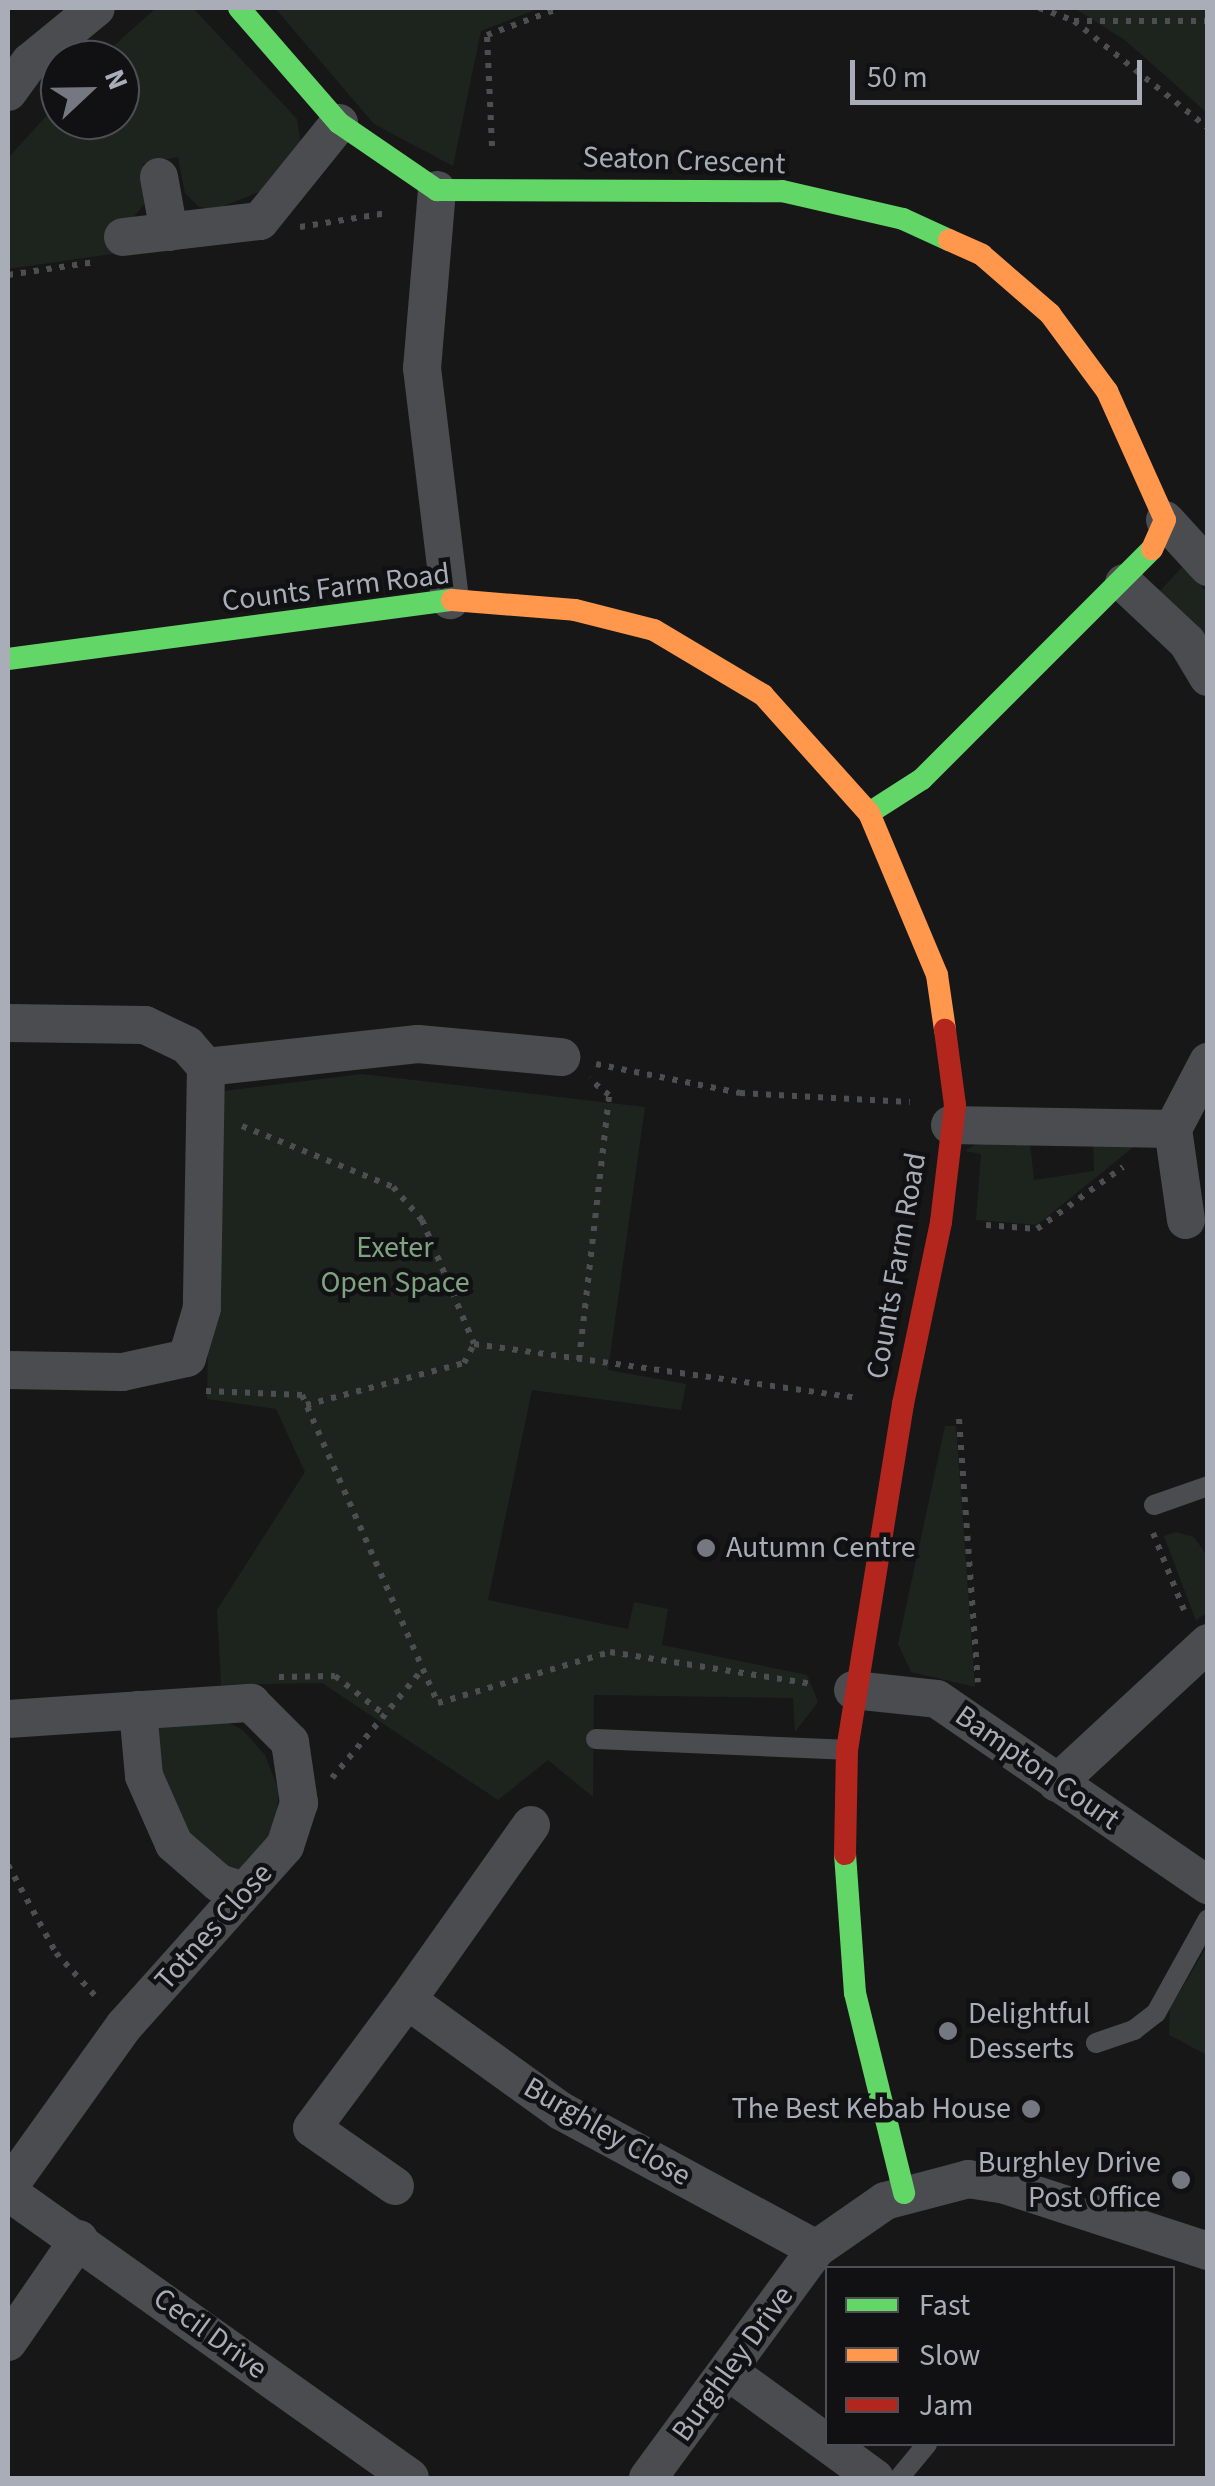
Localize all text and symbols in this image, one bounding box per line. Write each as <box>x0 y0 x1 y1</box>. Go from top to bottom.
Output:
north arrow <box>40 40 140 140</box>
scale bar <box>855 40 1148 102</box>
text: 50 m <box>867 56 928 99</box>
text: N <box>94 63 138 96</box>
street label: Seaton Crescent <box>582 139 786 183</box>
street label: Counts Farm Road <box>220 556 452 620</box>
street label: Counts Farm Road <box>859 1150 935 1382</box>
park label: Exeter Open Space <box>320 1230 470 1300</box>
place label: Autumn Centre <box>726 1530 916 1566</box>
marker: Autumn Centre <box>695 1537 717 1559</box>
street label: Bampton Court <box>948 1698 1126 1838</box>
street label: Totnes Close <box>148 1856 280 1998</box>
place label: Delightful Desserts <box>968 1996 1090 2066</box>
marker: Delightful Desserts <box>937 2020 959 2042</box>
street label: Burghley Close <box>517 2070 697 2194</box>
place label: The Best Kebab House <box>732 2091 1011 2127</box>
marker: The Best Kebab House <box>1020 2098 1042 2120</box>
place label: Burghley Drive Post Office <box>978 2145 1161 2216</box>
marker: Burghley Drive Post Office <box>1170 2169 1192 2191</box>
legend <box>825 2266 1175 2446</box>
street label: Burghley Drive <box>665 2279 801 2449</box>
street label: Cecil Drive <box>146 2281 274 2387</box>
text: Fast <box>919 2284 970 2327</box>
text: Slow <box>919 2334 980 2377</box>
text: Jam <box>919 2384 973 2427</box>

